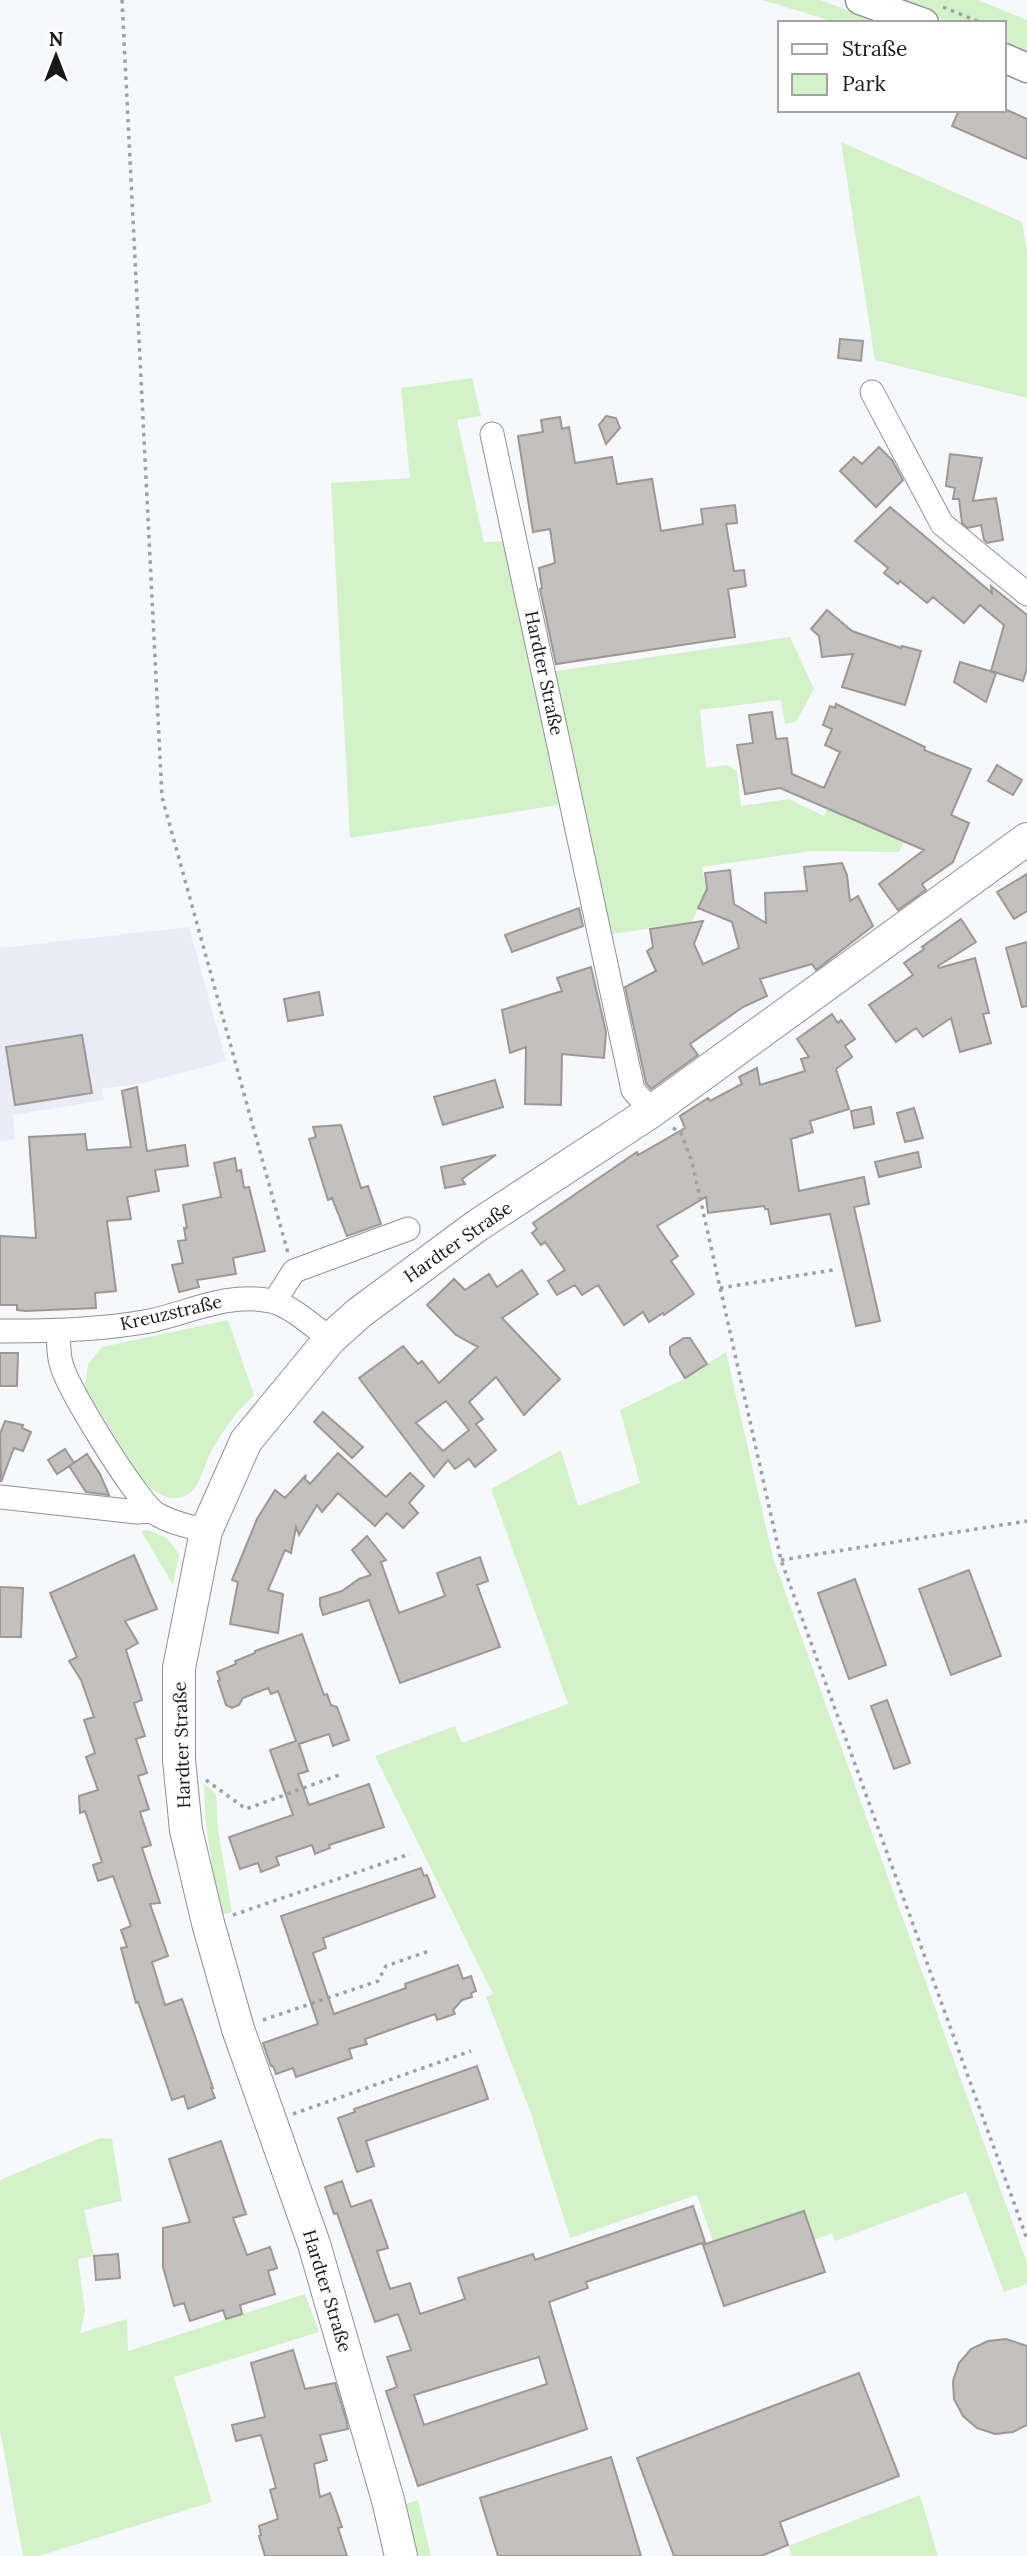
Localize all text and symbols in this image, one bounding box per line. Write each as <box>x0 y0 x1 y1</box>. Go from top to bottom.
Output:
north arrow <box>21 21 91 91</box>
legend <box>778 21 1006 112</box>
text: N <box>49 27 64 51</box>
text: Straße <box>842 35 907 62</box>
text: Park <box>842 70 886 97</box>
street label: Hardter Straße <box>520 608 569 738</box>
street label: Hardter Straße <box>399 1196 516 1287</box>
street label: Kreuzstraße <box>118 1290 224 1335</box>
street label: Hardter Straße <box>168 1681 195 1809</box>
street label: Hardter Straße <box>298 2227 357 2355</box>

